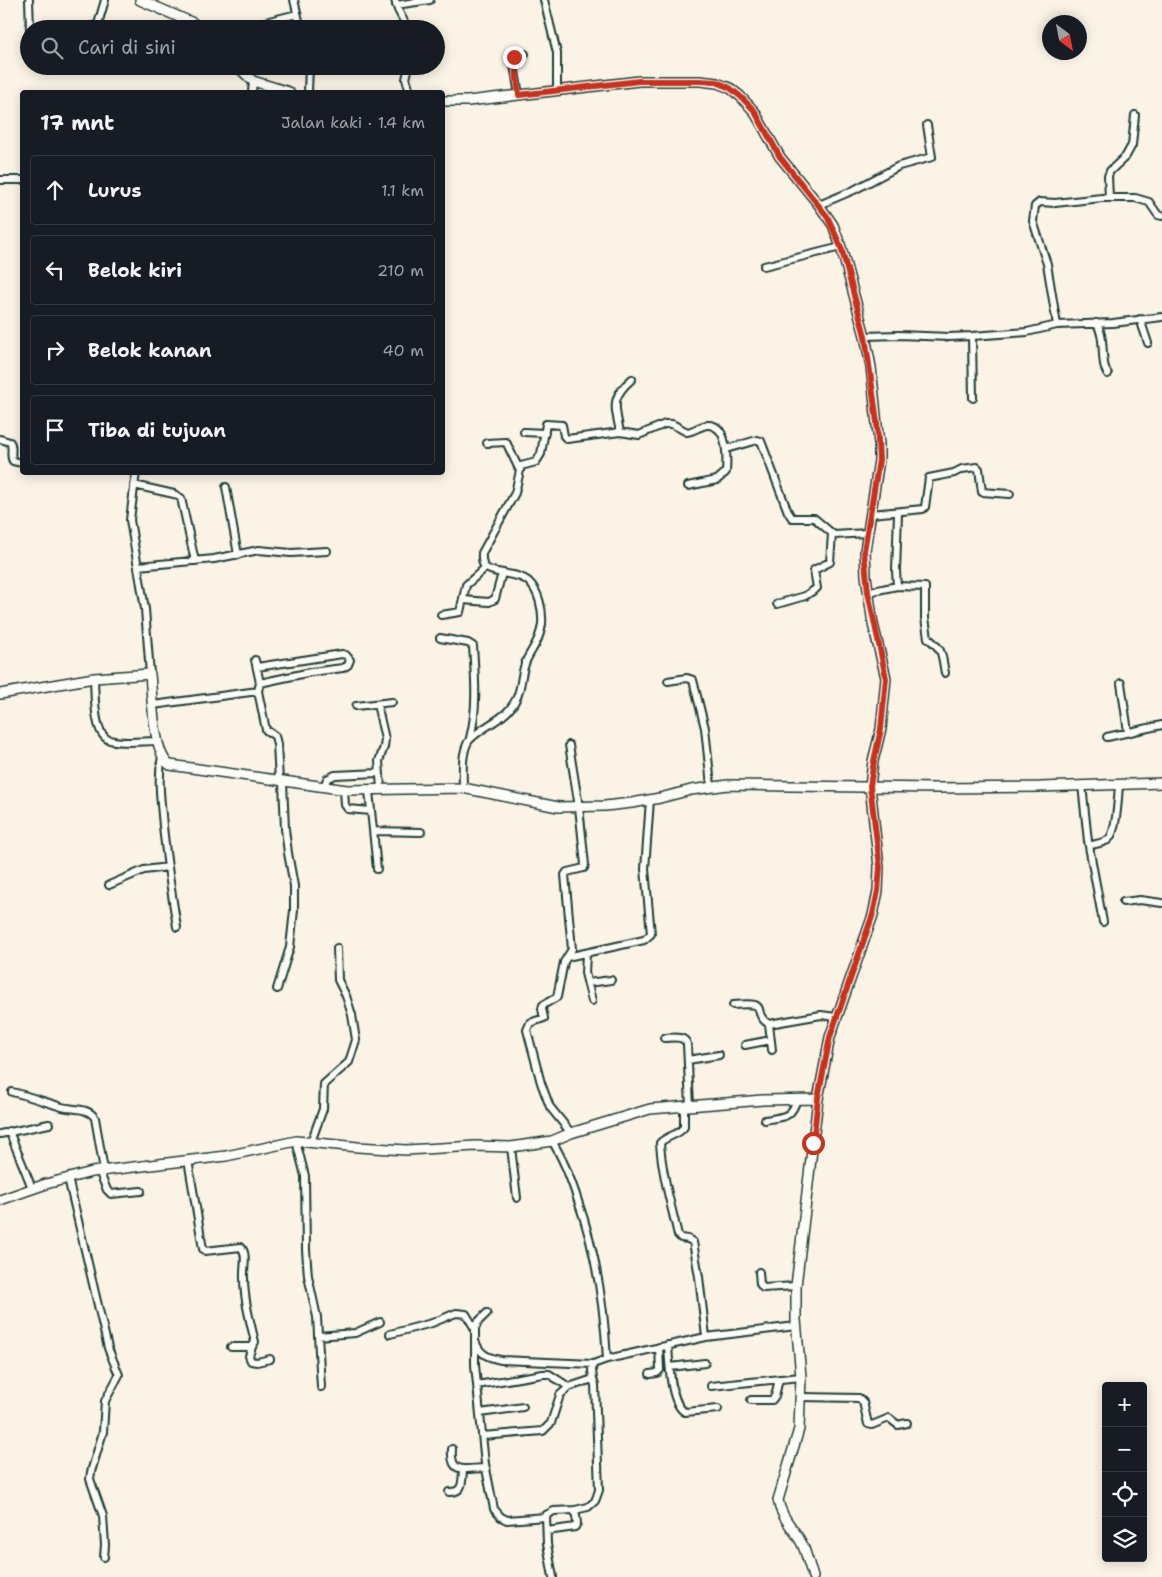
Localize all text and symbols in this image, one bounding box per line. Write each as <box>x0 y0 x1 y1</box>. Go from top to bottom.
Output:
north arrow <box>1042 15 1087 60</box>
search box <box>20 20 445 75</box>
icon: search <box>38 34 66 62</box>
text: Cari di sini <box>78 35 176 60</box>
route end <box>503 46 526 69</box>
text: 17 mnt <box>40 109 114 137</box>
text: Jalan kaki · 1.4 km <box>281 112 425 133</box>
icon: ahead <box>41 176 69 204</box>
text: Lurus <box>88 178 142 203</box>
text: 1.1 km <box>381 180 424 201</box>
icon: left <box>41 256 69 284</box>
text: Belok kiri <box>88 258 182 283</box>
text: 210 m <box>377 260 424 281</box>
icon: right <box>41 336 69 364</box>
text: Belok kanan <box>88 338 212 363</box>
text: 40 m <box>382 340 424 361</box>
icon: arrive <box>41 416 69 444</box>
text: Tiba di tujuan <box>88 418 226 443</box>
route start <box>802 1132 825 1155</box>
map controls <box>1102 1382 1147 1562</box>
button: + <box>1102 1382 1147 1427</box>
button: − <box>1102 1427 1147 1472</box>
button: locate <box>1102 1472 1147 1517</box>
button: layers <box>1102 1517 1147 1562</box>

